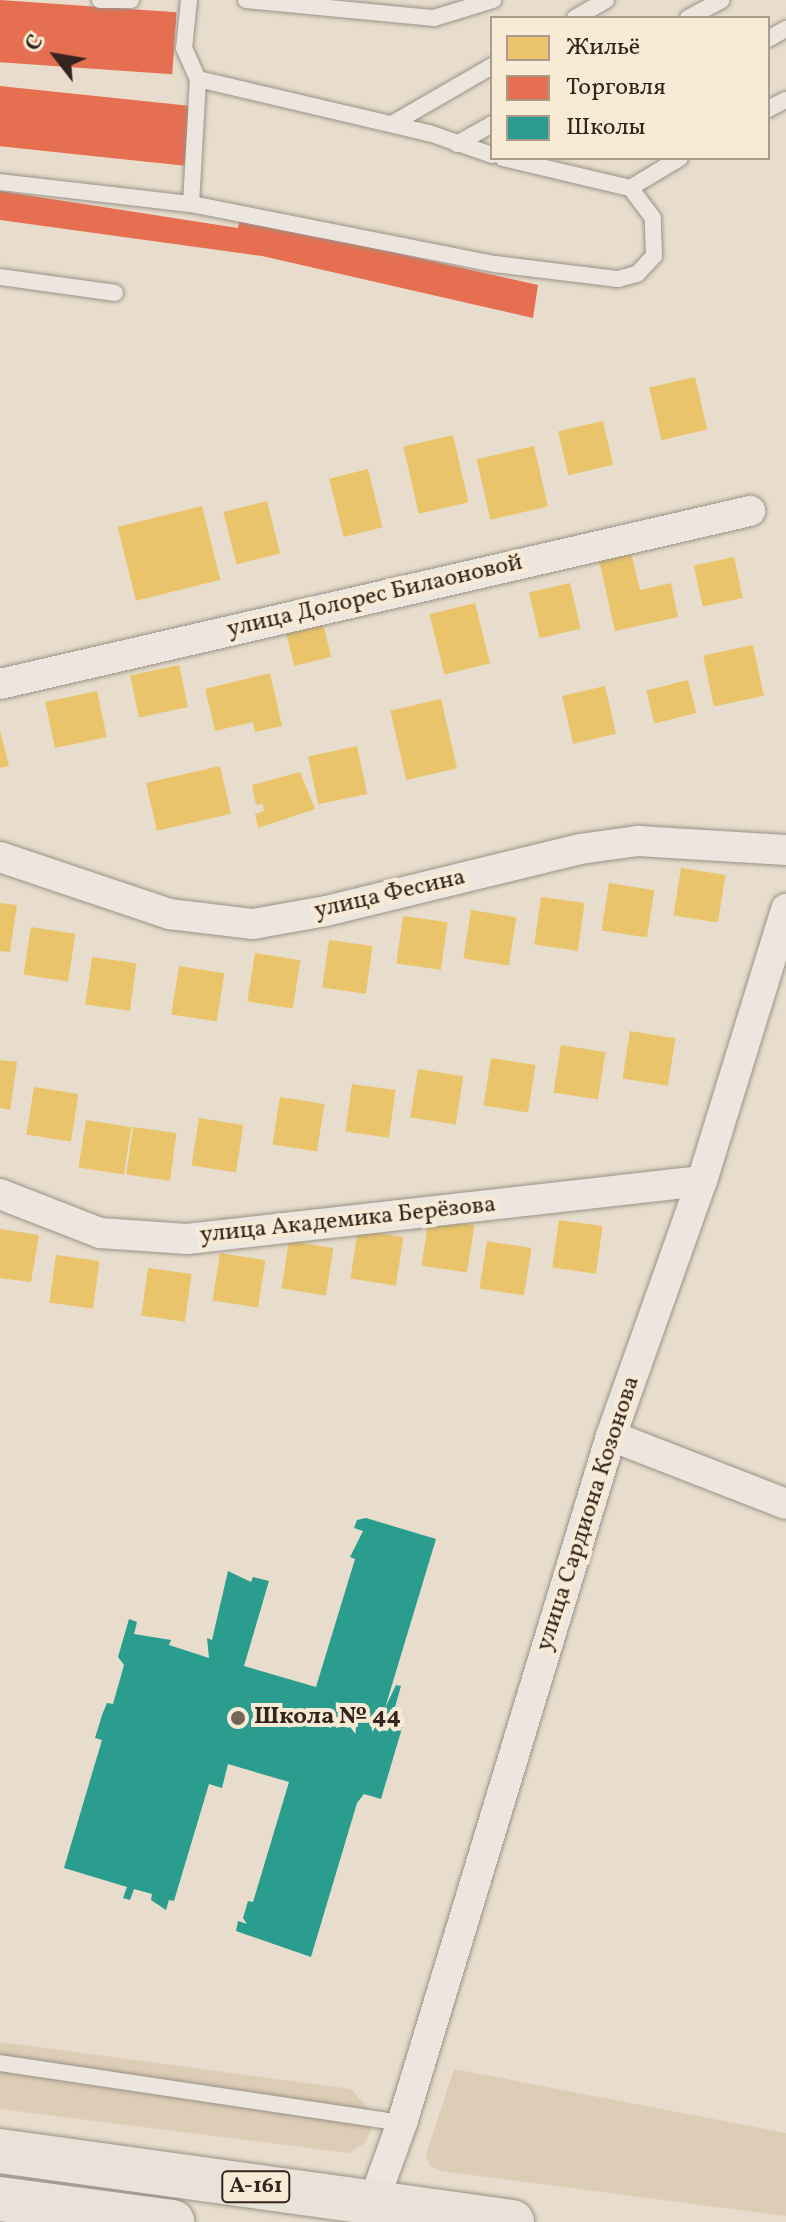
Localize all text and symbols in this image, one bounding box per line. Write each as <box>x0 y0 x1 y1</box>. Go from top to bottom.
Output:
north arrow <box>16 16 96 96</box>
legend <box>490 16 770 160</box>
text: С <box>18 29 52 57</box>
text: Жильё <box>566 31 640 65</box>
text: Торговля <box>566 71 666 105</box>
text: Школы <box>566 111 646 145</box>
street label: улица Долорес Билаоновой <box>224 549 526 645</box>
street label: улица Фесина <box>312 864 468 926</box>
street label: улица Академика Берёзова <box>199 1191 497 1251</box>
street label: улица Сардиона Козонова <box>531 1373 647 1655</box>
place label: Школа № 44 <box>254 1704 401 1732</box>
marker: Школа № 44 <box>229 1709 247 1727</box>
road number: А-161 <box>220 2169 292 2205</box>

